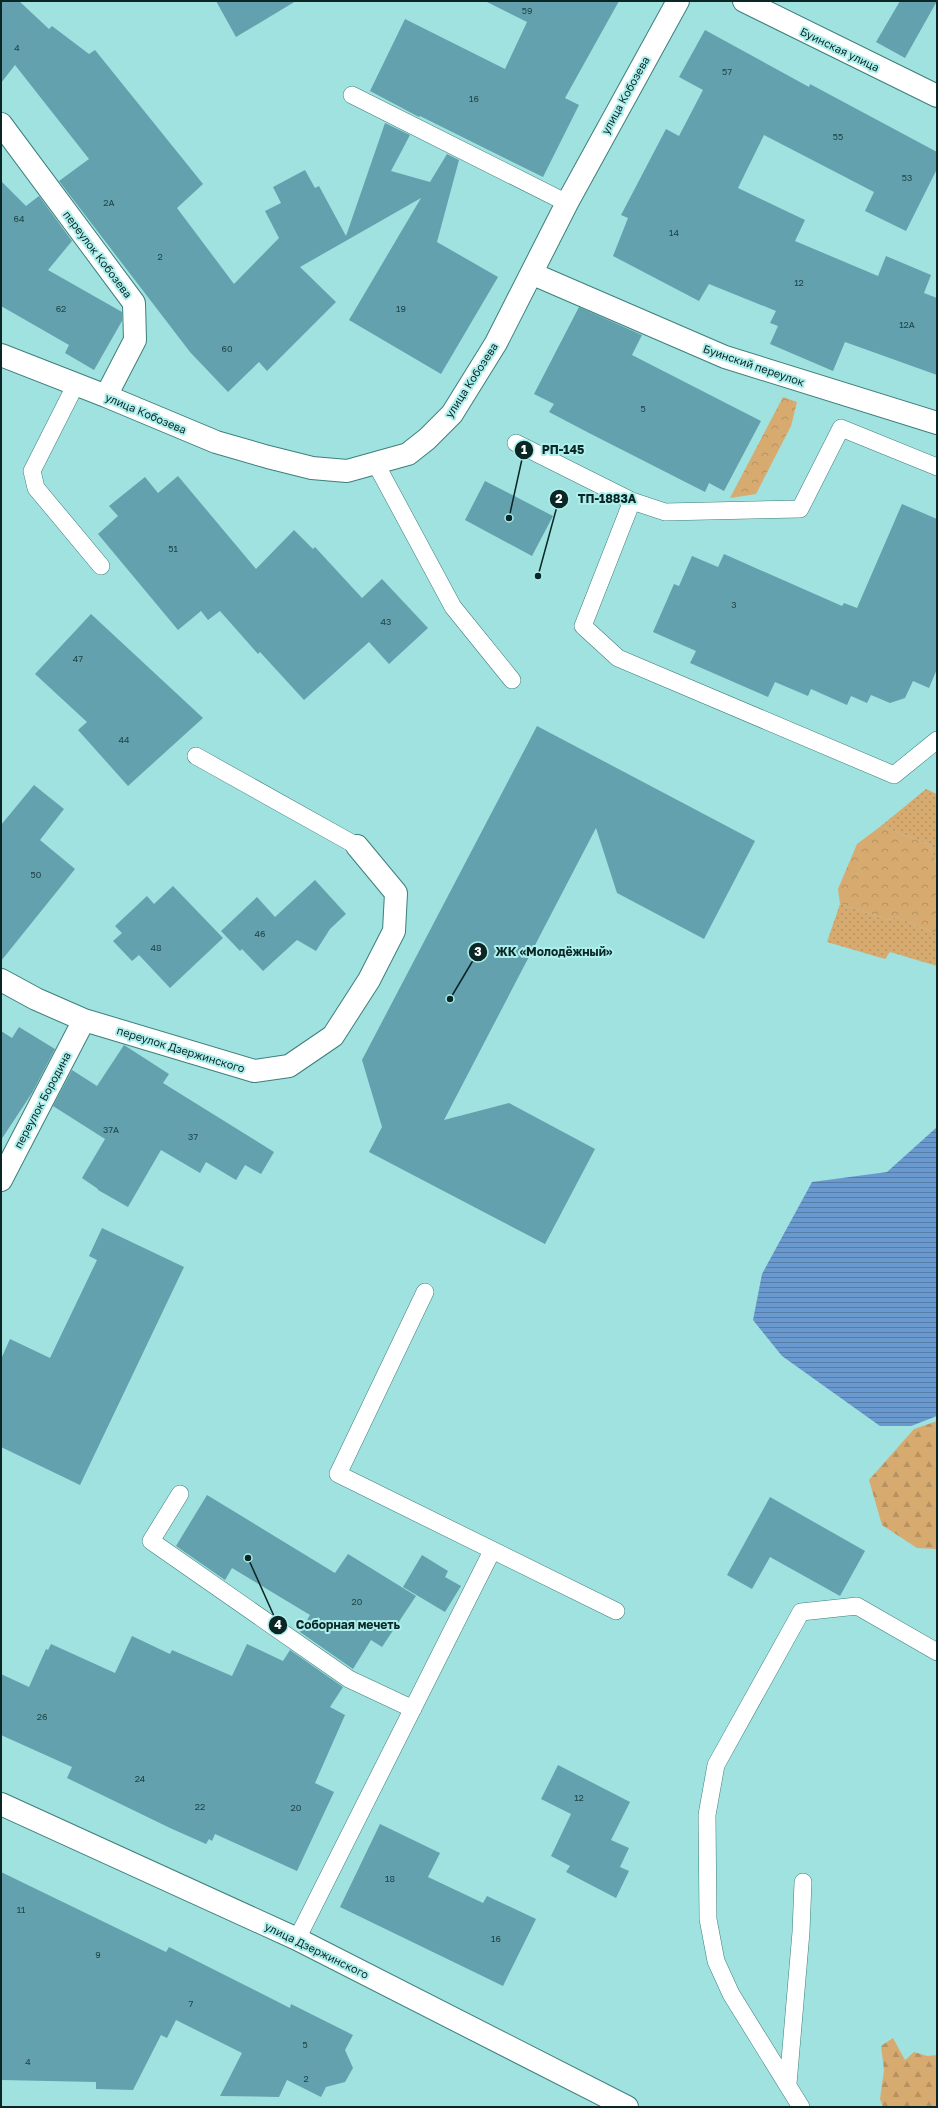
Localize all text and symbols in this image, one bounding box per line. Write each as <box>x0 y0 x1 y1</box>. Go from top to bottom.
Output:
house number: 59 <box>522 5 532 16</box>
street label: Буинская улица <box>798 24 882 74</box>
house number: 4 <box>14 42 20 53</box>
street label: улица Кобозева <box>598 54 652 136</box>
house number: 57 <box>722 66 732 77</box>
house number: 16 <box>469 93 479 104</box>
house number: 55 <box>833 131 843 142</box>
house number: 53 <box>902 172 912 183</box>
house number: 2А <box>103 197 115 208</box>
street label: переулок Кобозева <box>61 208 135 300</box>
house number: 64 <box>14 213 25 224</box>
house number: 14 <box>669 227 679 238</box>
house number: 2 <box>157 251 163 262</box>
house number: 12 <box>794 277 804 288</box>
house number: 62 <box>56 303 66 314</box>
house number: 19 <box>396 303 406 314</box>
house number: 12А <box>899 319 915 330</box>
street label: улица Кобозева <box>442 340 500 420</box>
street label: Буинский переулок <box>702 342 807 389</box>
house number: 60 <box>221 343 233 354</box>
street label: улица Кобозева <box>104 390 188 436</box>
house number: 5 <box>640 403 646 414</box>
callout: РП-145 <box>514 438 593 462</box>
text: 1 <box>521 442 527 457</box>
text: РП-145 <box>542 442 584 457</box>
callout: ТП-1883А <box>549 487 644 511</box>
text: 2 <box>555 491 563 506</box>
text: ТП-1883А <box>578 491 637 506</box>
house number: 51 <box>168 543 178 554</box>
house number: 3 <box>731 599 737 610</box>
house number: 43 <box>381 616 391 627</box>
house number: 47 <box>73 653 83 664</box>
house number: 44 <box>119 734 130 745</box>
house number: 50 <box>31 869 42 880</box>
house number: 46 <box>255 928 265 939</box>
callout: ЖК «Молодёжный» <box>468 940 621 964</box>
house number: 48 <box>151 942 161 953</box>
text: 3 <box>474 944 482 959</box>
text: ЖК «Молодёжный» <box>496 944 613 959</box>
street label: переулок Дзержинского <box>115 1023 247 1075</box>
street label: переулок Бородина <box>11 1050 73 1150</box>
house number: 37А <box>103 1124 119 1135</box>
house number: 37 <box>188 1131 198 1142</box>
house number: 20 <box>352 1596 363 1607</box>
callout: Соборная мечеть <box>268 1613 408 1637</box>
text: 4 <box>274 1617 282 1632</box>
text: Соборная мечеть <box>296 1617 401 1632</box>
house number: 26 <box>37 1711 47 1722</box>
house number: 24 <box>135 1773 146 1784</box>
house number: 12 <box>574 1792 584 1803</box>
house number: 22 <box>195 1801 205 1812</box>
house number: 20 <box>291 1802 302 1813</box>
house number: 18 <box>385 1873 395 1884</box>
house number: 11 <box>17 1904 26 1915</box>
street label: улица Дзержинского <box>263 1919 371 1981</box>
house number: 16 <box>491 1933 501 1944</box>
house number: 9 <box>95 1949 101 1960</box>
house number: 7 <box>189 1998 194 2009</box>
house number: 5 <box>302 2039 308 2050</box>
house number: 4 <box>25 2056 31 2067</box>
house number: 2 <box>303 2073 309 2084</box>

